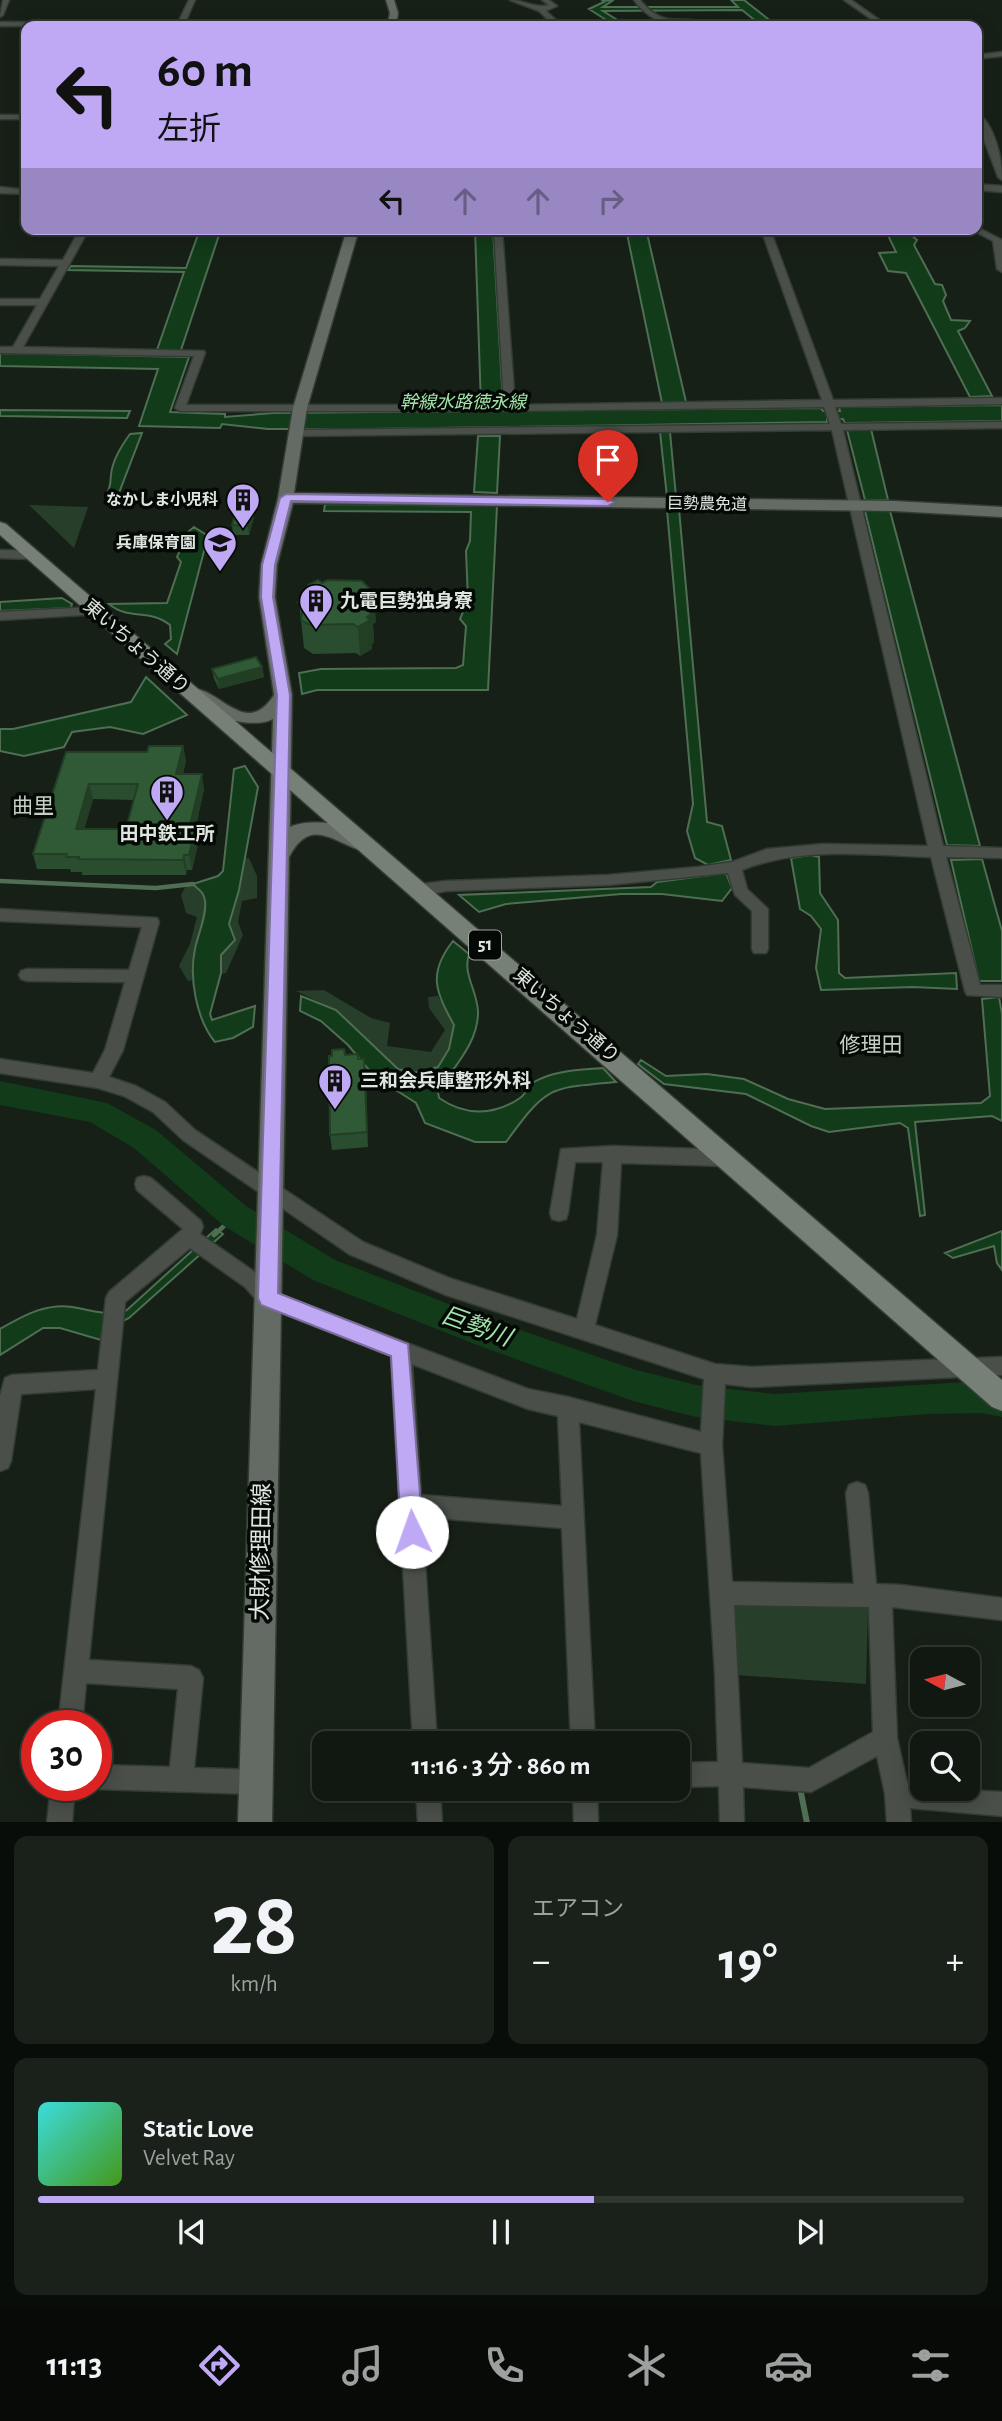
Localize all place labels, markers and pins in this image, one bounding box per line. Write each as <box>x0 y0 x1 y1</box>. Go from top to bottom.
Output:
pin <box>578 430 638 502</box>
building icon: なかしま小児科 <box>224 481 262 530</box>
place label: なかしま小児科 <box>106 491 218 508</box>
school or university icon: 兵庫保育園 <box>201 524 239 573</box>
place label: 兵庫保育園 <box>116 534 196 551</box>
building icon: 九電巨勢独身寮 <box>297 582 335 631</box>
place label: 九電巨勢独身寮 <box>340 591 473 611</box>
building icon: 田中鉄工所 <box>148 773 186 822</box>
place label: 田中鉄工所 <box>119 823 215 844</box>
building icon: 三和会兵庫整形外科 <box>316 1062 354 1111</box>
place label: 三和会兵庫整形外科 <box>360 1070 531 1091</box>

